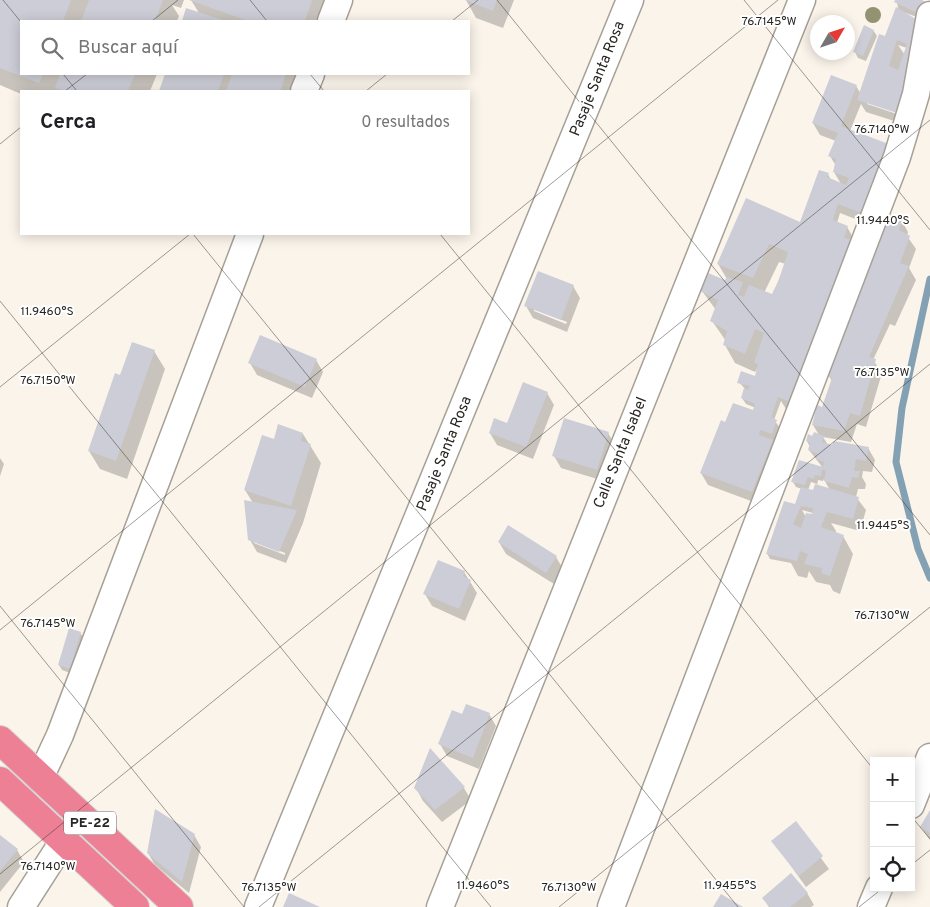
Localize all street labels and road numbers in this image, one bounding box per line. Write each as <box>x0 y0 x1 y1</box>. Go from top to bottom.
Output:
street label: Pasaje Santa Rosa <box>566 19 630 139</box>
street label: Pasaje Santa Rosa <box>413 394 477 514</box>
street label: Calle Santa Isabel <box>590 394 652 512</box>
road number: PE-22 <box>64 811 116 834</box>

